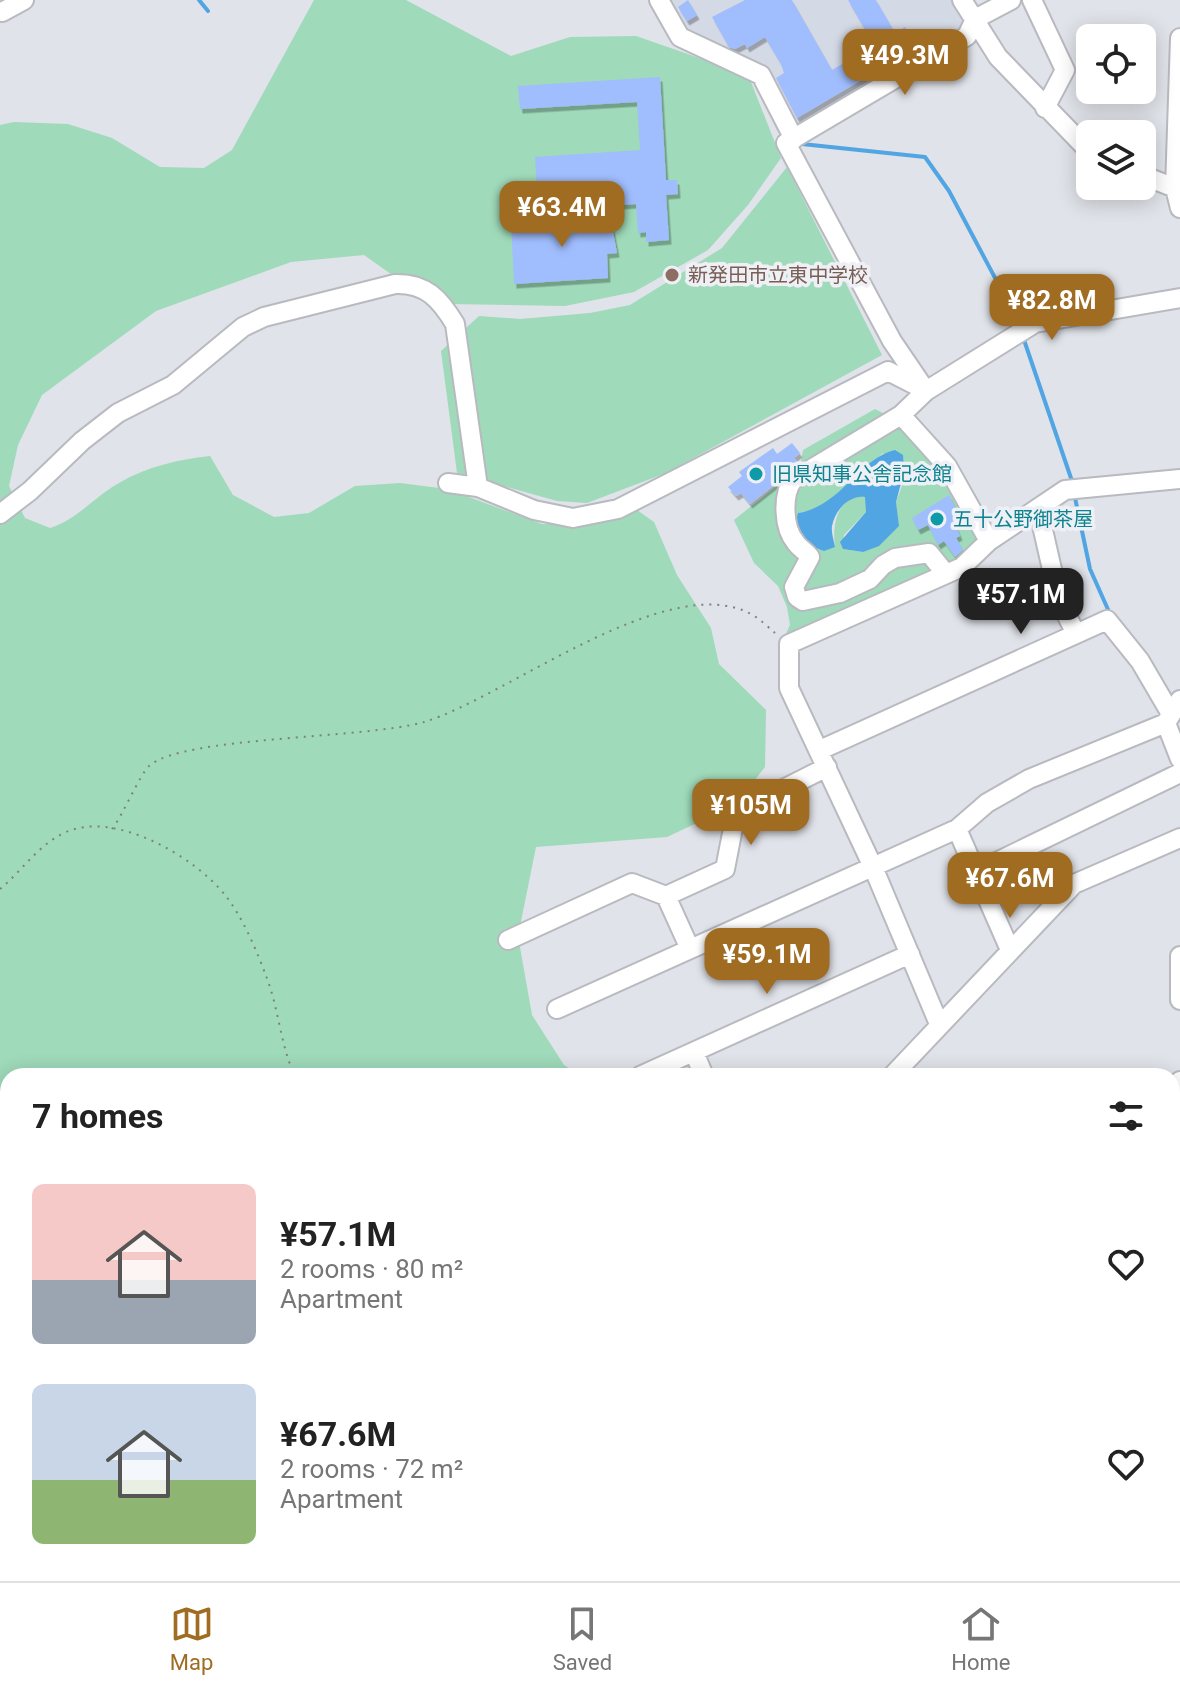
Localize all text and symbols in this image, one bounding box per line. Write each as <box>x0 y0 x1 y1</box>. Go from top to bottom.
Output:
map controls <box>1076 24 1156 200</box>
button: locate <box>1076 24 1156 104</box>
pin: ¥49.3M <box>840 29 970 97</box>
text: ¥49.3M <box>861 40 950 70</box>
button: layers <box>1076 120 1156 200</box>
pin: ¥63.4M <box>497 181 627 249</box>
text: ¥63.4M <box>518 192 607 222</box>
place label: 新発田市立東中学校 <box>688 263 868 287</box>
marker: 新発田市立東中学校 <box>663 266 681 284</box>
pin: ¥82.8M <box>987 274 1117 342</box>
text: ¥82.8M <box>1008 285 1097 315</box>
place label: 旧県知事公舎記念館 <box>772 462 952 486</box>
marker: 旧県知事公舎記念館 <box>747 465 765 483</box>
place label: 五十公野御茶屋 <box>953 507 1093 531</box>
marker: 五十公野御茶屋 <box>928 510 946 528</box>
pin: ¥57.1M <box>956 568 1086 636</box>
text: ¥57.1M <box>977 579 1066 609</box>
pin: ¥105M <box>695 779 807 847</box>
text: ¥105M <box>710 790 792 820</box>
pin: ¥67.6M <box>945 852 1075 920</box>
text: ¥67.6M <box>966 863 1055 893</box>
pin: ¥59.1M <box>702 928 832 996</box>
text: ¥59.1M <box>723 939 812 969</box>
icon: filters <box>1104 1094 1148 1138</box>
text: 7 homes <box>32 1096 163 1136</box>
text: ¥57.1M <box>280 1214 396 1254</box>
icon: home <box>96 1216 192 1312</box>
icon: heart <box>1104 1242 1148 1286</box>
text: 2 rooms · 80 m² <box>280 1254 463 1284</box>
text: Apartment <box>280 1284 403 1314</box>
text: ¥67.6M <box>280 1414 396 1454</box>
icon: home <box>96 1416 192 1512</box>
icon: heart <box>1104 1442 1148 1486</box>
text: 2 rooms · 72 m² <box>280 1454 463 1484</box>
text: Apartment <box>280 1484 403 1514</box>
tab: Map <box>170 1602 214 1675</box>
tab: Saved <box>553 1602 612 1675</box>
tab: Home <box>951 1602 1010 1675</box>

